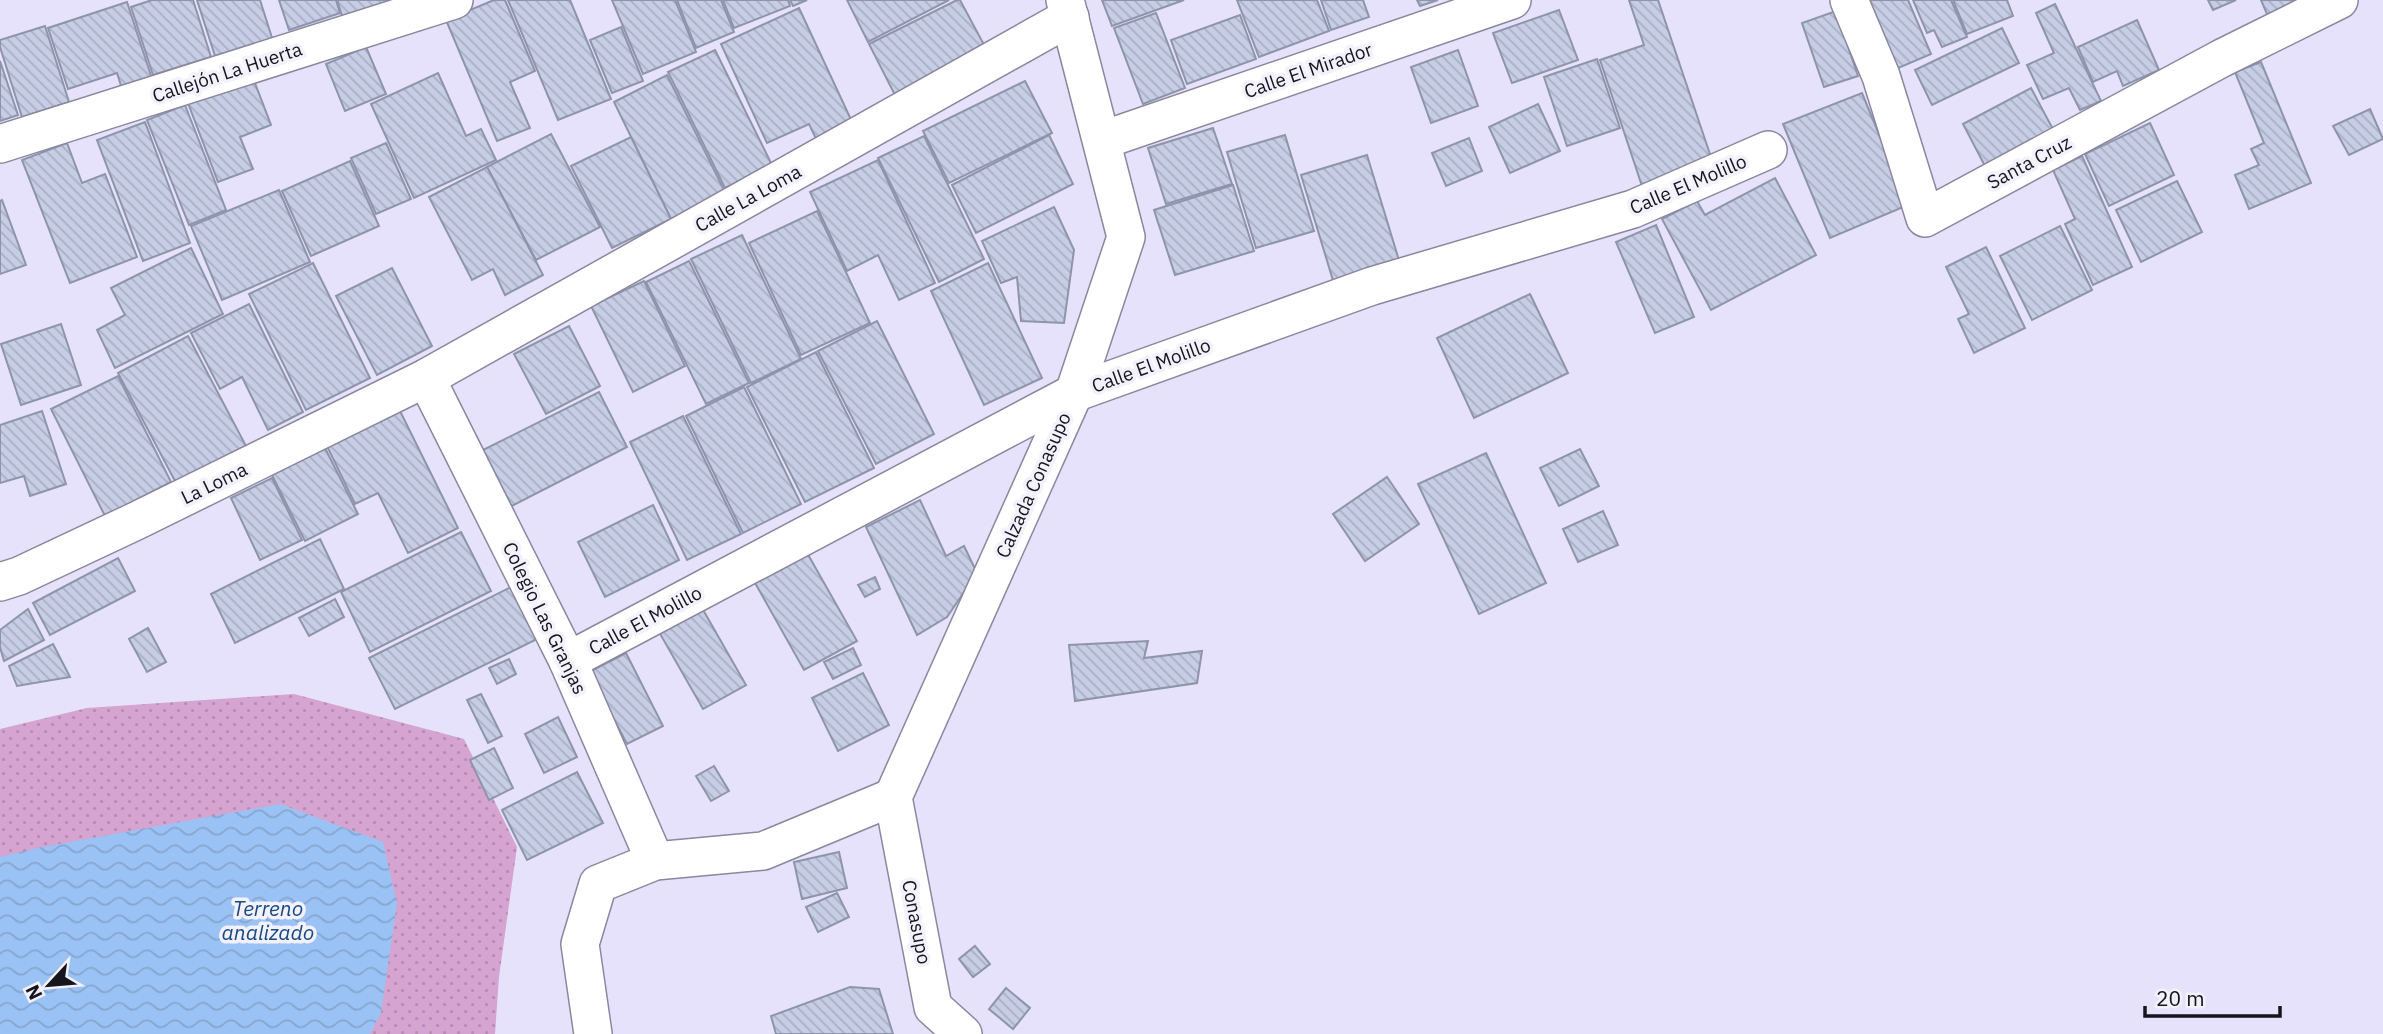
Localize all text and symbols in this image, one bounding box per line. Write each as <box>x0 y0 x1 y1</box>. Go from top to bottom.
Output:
street label: Callejón La Huerta <box>149 36 305 108</box>
street label: Calle El Mirador <box>1241 37 1375 103</box>
street label: Santa Cruz <box>1983 130 2075 194</box>
street label: Calle El Molillo <box>1626 149 1750 219</box>
street label: Calle La Loma <box>691 159 805 237</box>
street label: Calle El Molillo <box>1088 332 1214 398</box>
street label: Calzada Conasupo <box>990 408 1076 562</box>
street label: La Loma <box>177 457 251 509</box>
street label: Colegio Las Granjas <box>498 538 592 698</box>
street label: Calle El Molillo <box>584 580 706 660</box>
street label: Conasupo <box>897 878 937 966</box>
water label: Terreno analizado <box>222 894 314 946</box>
north arrow <box>14 950 84 1020</box>
scale bar <box>2145 974 2280 1018</box>
text: N <box>20 981 48 1004</box>
text: 20 m <box>2156 984 2205 1012</box>

